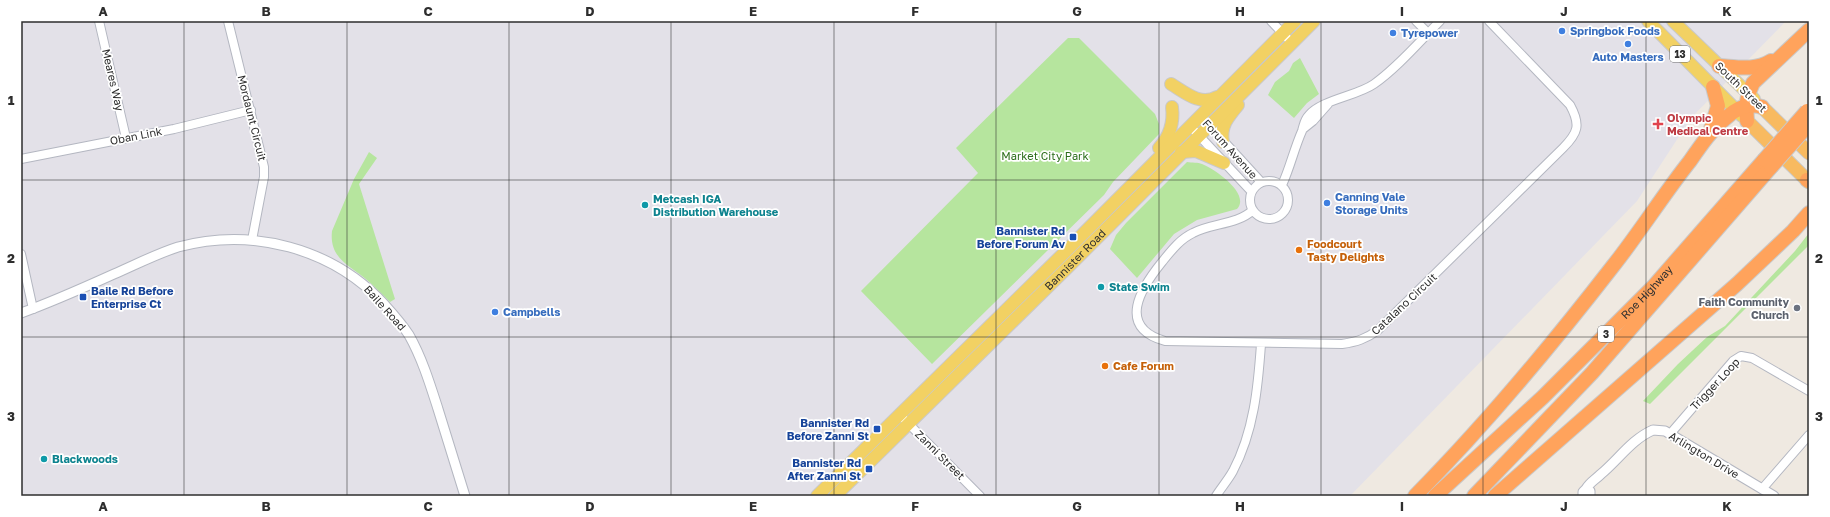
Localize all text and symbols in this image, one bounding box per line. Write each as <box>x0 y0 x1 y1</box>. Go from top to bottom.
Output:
text: A <box>98 3 108 19</box>
text: B <box>261 3 271 19</box>
text: C <box>423 3 433 19</box>
text: D <box>585 3 595 19</box>
text: E <box>749 3 757 19</box>
text: F <box>911 3 919 19</box>
text: G <box>1072 3 1082 19</box>
text: H <box>1235 3 1245 19</box>
text: I <box>1400 3 1404 19</box>
text: J <box>1560 3 1568 19</box>
text: K <box>1722 3 1732 19</box>
place label: Springbok Foods <box>1570 24 1660 37</box>
place label: Tyrepower <box>1401 26 1459 39</box>
marker: Springbok Foods <box>1557 26 1567 36</box>
marker: Tyrepower <box>1388 28 1398 38</box>
marker: Auto Masters <box>1623 39 1633 49</box>
road number: 13 <box>1670 46 1690 62</box>
street label: Meares Way <box>100 47 127 112</box>
place label: Auto Masters <box>1592 50 1664 63</box>
street label: South Street <box>1713 59 1770 115</box>
street label: Mordaunt Circuit <box>235 73 269 162</box>
text: 1 <box>8 92 15 108</box>
text: 1 <box>1816 92 1823 108</box>
place label: Olympic Medical Centre <box>1667 111 1749 137</box>
street label: Forum Avenue <box>1200 116 1260 181</box>
marker: Olympic Medical Centre <box>1652 118 1664 130</box>
street label: Oban Link <box>109 124 163 147</box>
park label: Market City Park <box>1001 149 1089 162</box>
place label: Canning Vale Storage Units <box>1335 190 1408 216</box>
place label: Metcash IGA Distribution Warehouse <box>653 192 779 218</box>
marker: Canning Vale Storage Units <box>1322 198 1332 208</box>
marker: Metcash IGA Distribution Warehouse <box>640 200 650 210</box>
place label: Bannister Rd Before Forum Av <box>977 224 1065 250</box>
street label: Bannister Road <box>1042 226 1108 292</box>
marker: Bannister Rd Before Forum Av <box>1068 232 1078 242</box>
place label: Foodcourt Tasty Delights <box>1307 237 1385 263</box>
marker: Foodcourt Tasty Delights <box>1294 245 1304 255</box>
text: 2 <box>7 250 15 266</box>
text: 2 <box>1815 250 1823 266</box>
street label: Roe Highway <box>1618 263 1675 321</box>
street label: Catalano Circuit <box>1368 270 1439 337</box>
place label: State Swim <box>1109 280 1170 293</box>
street label: Baile Road <box>362 282 409 333</box>
marker: State Swim <box>1096 282 1106 292</box>
place label: Baile Rd Before Enterprise Ct <box>91 284 174 310</box>
marker: Baile Rd Before Enterprise Ct <box>78 292 88 302</box>
place label: Faith Community Church <box>1698 295 1789 321</box>
marker: Faith Community Church <box>1792 303 1802 313</box>
place label: Campbells <box>503 305 560 318</box>
marker: Campbells <box>490 307 500 317</box>
road number: 3 <box>1598 326 1614 342</box>
street label: Trigger Loop <box>1687 355 1742 412</box>
place label: Cafe Forum <box>1113 359 1174 372</box>
marker: Cafe Forum <box>1100 361 1110 371</box>
text: 3 <box>7 408 15 424</box>
text: 3 <box>1815 408 1823 424</box>
place label: Bannister Rd Before Zanni St <box>787 416 870 442</box>
marker: Bannister Rd Before Zanni St <box>872 424 882 434</box>
street label: Zanni Street <box>913 427 968 482</box>
street label: Arlington Drive <box>1667 429 1742 481</box>
place label: Blackwoods <box>52 452 118 465</box>
marker: Blackwoods <box>39 454 49 464</box>
place label: Bannister Rd After Zanni St <box>787 456 862 482</box>
marker: Bannister Rd After Zanni St <box>864 464 874 474</box>
text: A <box>98 498 108 514</box>
text: B <box>261 498 271 514</box>
text: C <box>423 498 433 514</box>
text: D <box>585 498 595 514</box>
text: E <box>749 498 757 514</box>
text: F <box>911 498 919 514</box>
text: G <box>1072 498 1082 514</box>
text: H <box>1235 498 1245 514</box>
text: I <box>1400 498 1404 514</box>
text: J <box>1560 498 1568 514</box>
text: K <box>1722 498 1732 514</box>

